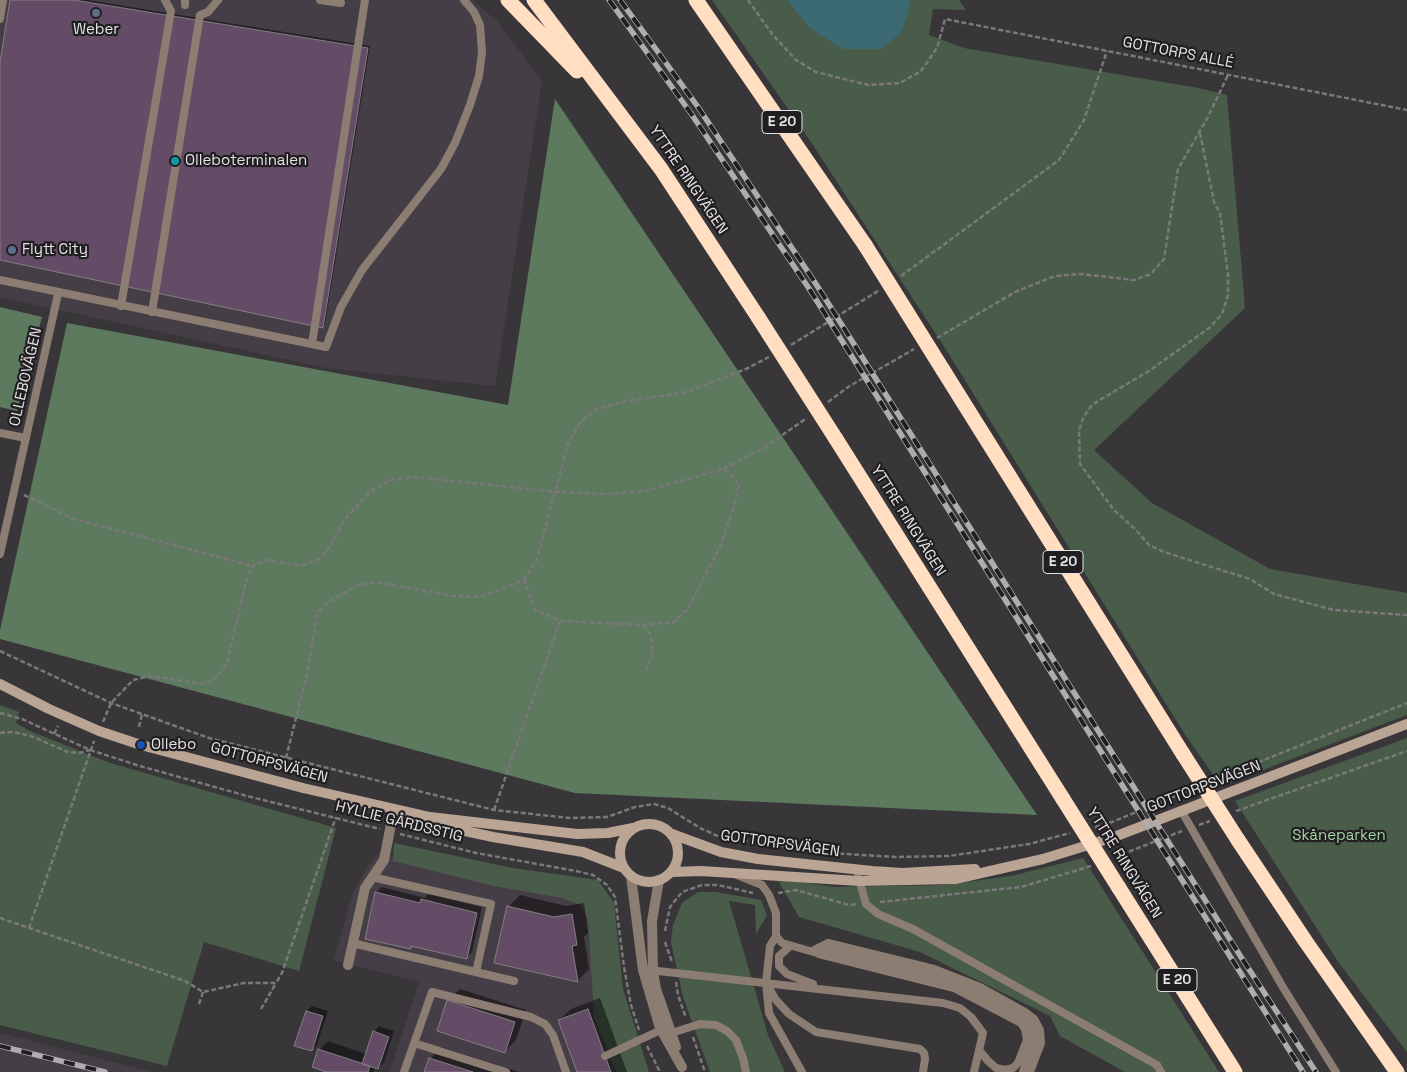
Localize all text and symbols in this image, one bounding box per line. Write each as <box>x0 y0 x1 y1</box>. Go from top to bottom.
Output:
marker: Weber <box>90 7 102 19</box>
place label: Weber <box>73 21 119 39</box>
street label: GOTTORPS ALLÉ <box>1121 33 1235 73</box>
road number: E 20 <box>762 110 802 134</box>
street label: YTTRE RINGVÄGEN <box>645 122 731 238</box>
place label: Olleboterminalen <box>185 152 307 170</box>
marker: Olleboterminalen <box>169 155 181 167</box>
place label: Flytt City <box>22 241 88 259</box>
marker: Flytt City <box>6 244 18 256</box>
street label: OLLEBOVÄGEN <box>6 326 46 428</box>
street label: YTTRE RINGVÄGEN <box>867 462 949 580</box>
road number: E 20 <box>1043 550 1083 574</box>
place label: Ollebo <box>151 736 196 754</box>
marker: Ollebo <box>135 739 147 751</box>
street label: GOTTORPSVÄGEN <box>209 739 329 787</box>
street label: GOTTORPSVÄGEN <box>1145 757 1263 817</box>
street label: HYLLIE GÅRDSSTIG <box>334 797 464 847</box>
street label: YTTRE RINGVÄGEN <box>1083 804 1165 922</box>
street label: GOTTORPSVÄGEN <box>719 827 841 861</box>
park label: Skåneparken <box>1292 827 1386 845</box>
road number: E 20 <box>1157 968 1197 992</box>

